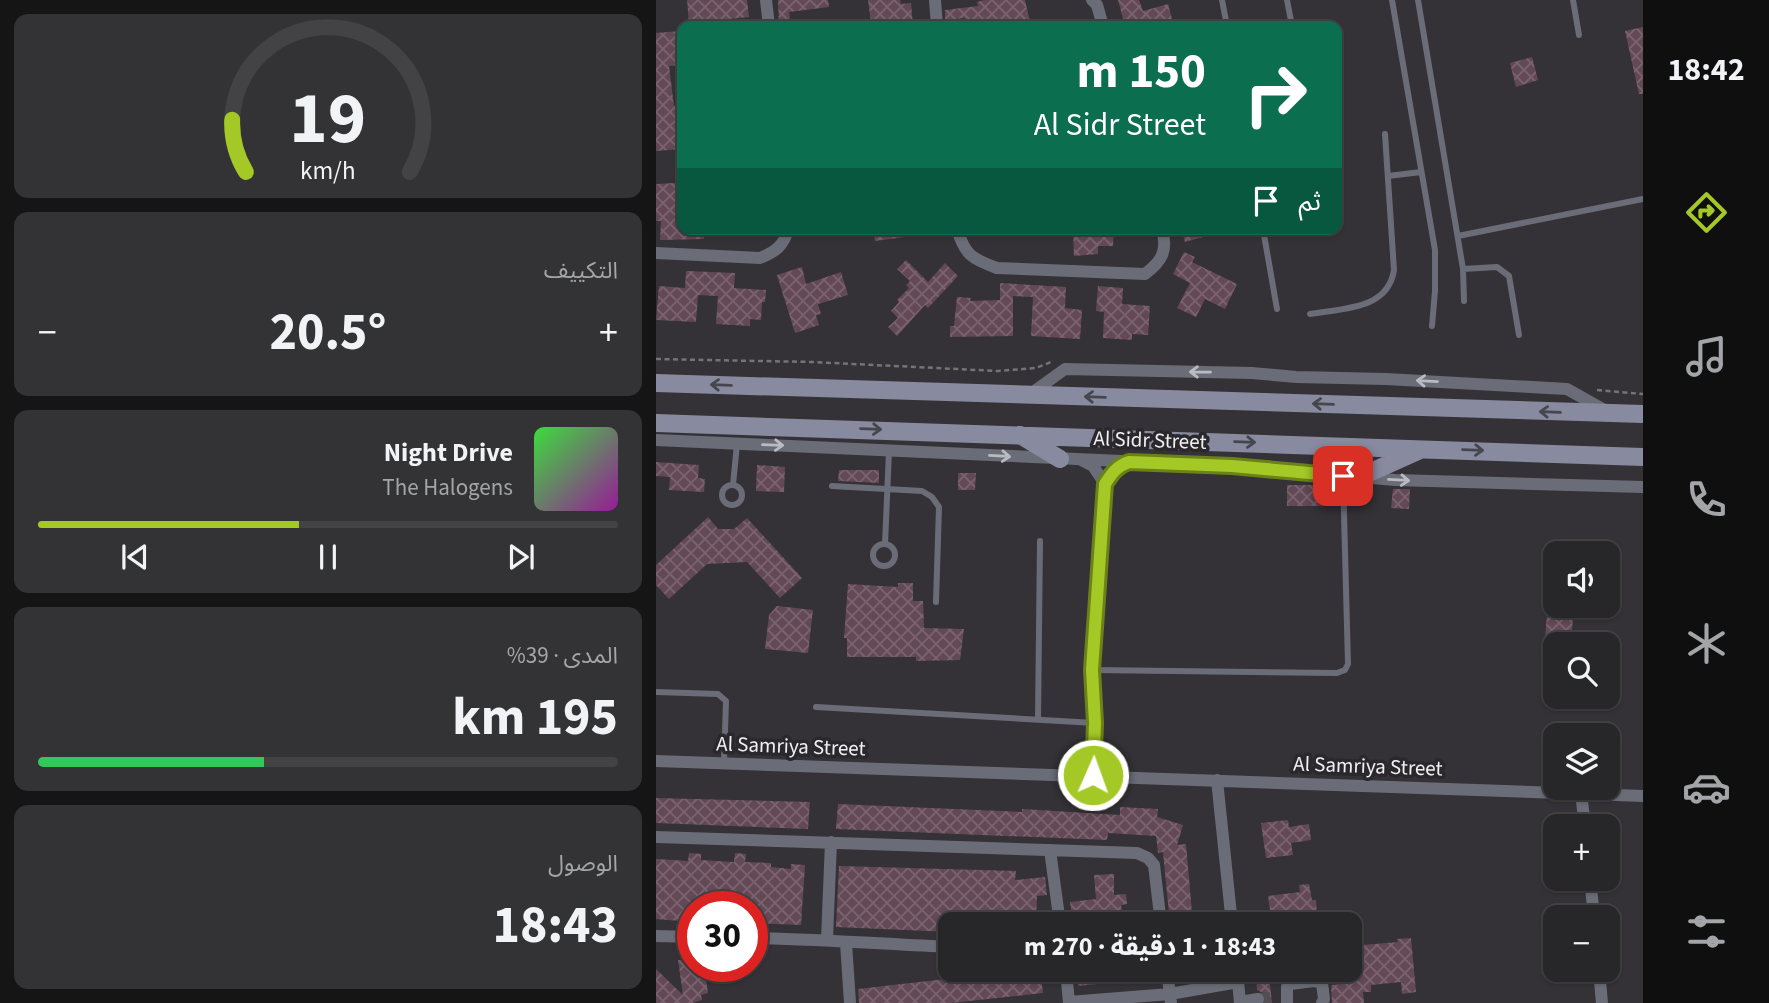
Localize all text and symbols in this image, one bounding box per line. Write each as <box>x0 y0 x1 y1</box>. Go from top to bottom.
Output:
text: 150 m <box>1077 37 1206 107</box>
text: 18:42 <box>1667 47 1745 93</box>
icon: right <box>1230 49 1321 140</box>
text: 19 <box>290 67 366 171</box>
text: Al Sidr Street <box>1034 102 1206 148</box>
text: km/h <box>300 153 356 189</box>
icon: arrive <box>1247 182 1285 220</box>
text: ثم <box>1299 183 1321 220</box>
icon: directions <box>1682 188 1731 237</box>
text: التكييف <box>544 254 618 287</box>
text: 20.5° <box>270 296 386 370</box>
text: − <box>38 306 57 360</box>
text: + <box>599 306 618 360</box>
icon: music <box>1682 332 1731 381</box>
one-way arrow <box>1188 365 1211 379</box>
one-way arrow <box>1416 374 1439 387</box>
one-way arrow <box>710 378 733 392</box>
one-way arrow <box>1084 390 1107 404</box>
one-way arrow <box>1311 398 1334 411</box>
one-way arrow <box>1539 405 1562 418</box>
one-way arrow <box>859 423 882 436</box>
street label: Al Sidr Street <box>1093 423 1207 457</box>
text: Night Drive <box>384 434 513 471</box>
one-way arrow <box>1234 435 1257 449</box>
one-way arrow <box>761 438 784 451</box>
one-way arrow <box>1461 444 1484 457</box>
pin <box>1313 446 1373 506</box>
one-way arrow <box>989 449 1012 462</box>
icon: arrive <box>1324 457 1362 495</box>
text: The Halogens <box>382 471 513 504</box>
one-way arrow <box>1387 474 1410 487</box>
icon: phone <box>1682 475 1731 524</box>
icon: previous <box>116 538 154 576</box>
icon: pause <box>309 538 347 576</box>
icon: next <box>502 538 540 576</box>
map controls <box>1543 541 1620 982</box>
button: sound <box>1543 541 1620 618</box>
icon: climate <box>1682 619 1731 668</box>
button: search <box>1543 632 1620 709</box>
text: المدى · 39% <box>507 639 618 672</box>
text: 195 km <box>452 681 618 755</box>
button: layers <box>1543 723 1620 800</box>
street label: Al Samriya Street <box>716 728 866 764</box>
position arrow <box>1056 738 1130 812</box>
street label: Al Samriya Street <box>1293 748 1443 784</box>
icon: car <box>1682 763 1731 812</box>
button: + <box>1543 814 1620 891</box>
text: الوصول <box>548 847 618 880</box>
text: 18:43 <box>493 889 618 963</box>
speed limit sign: 30 <box>677 891 768 982</box>
button: − <box>1543 905 1620 982</box>
icon: filters <box>1682 907 1731 956</box>
text: 18:43 · 1 دقيقة · 270 m <box>1024 928 1276 965</box>

